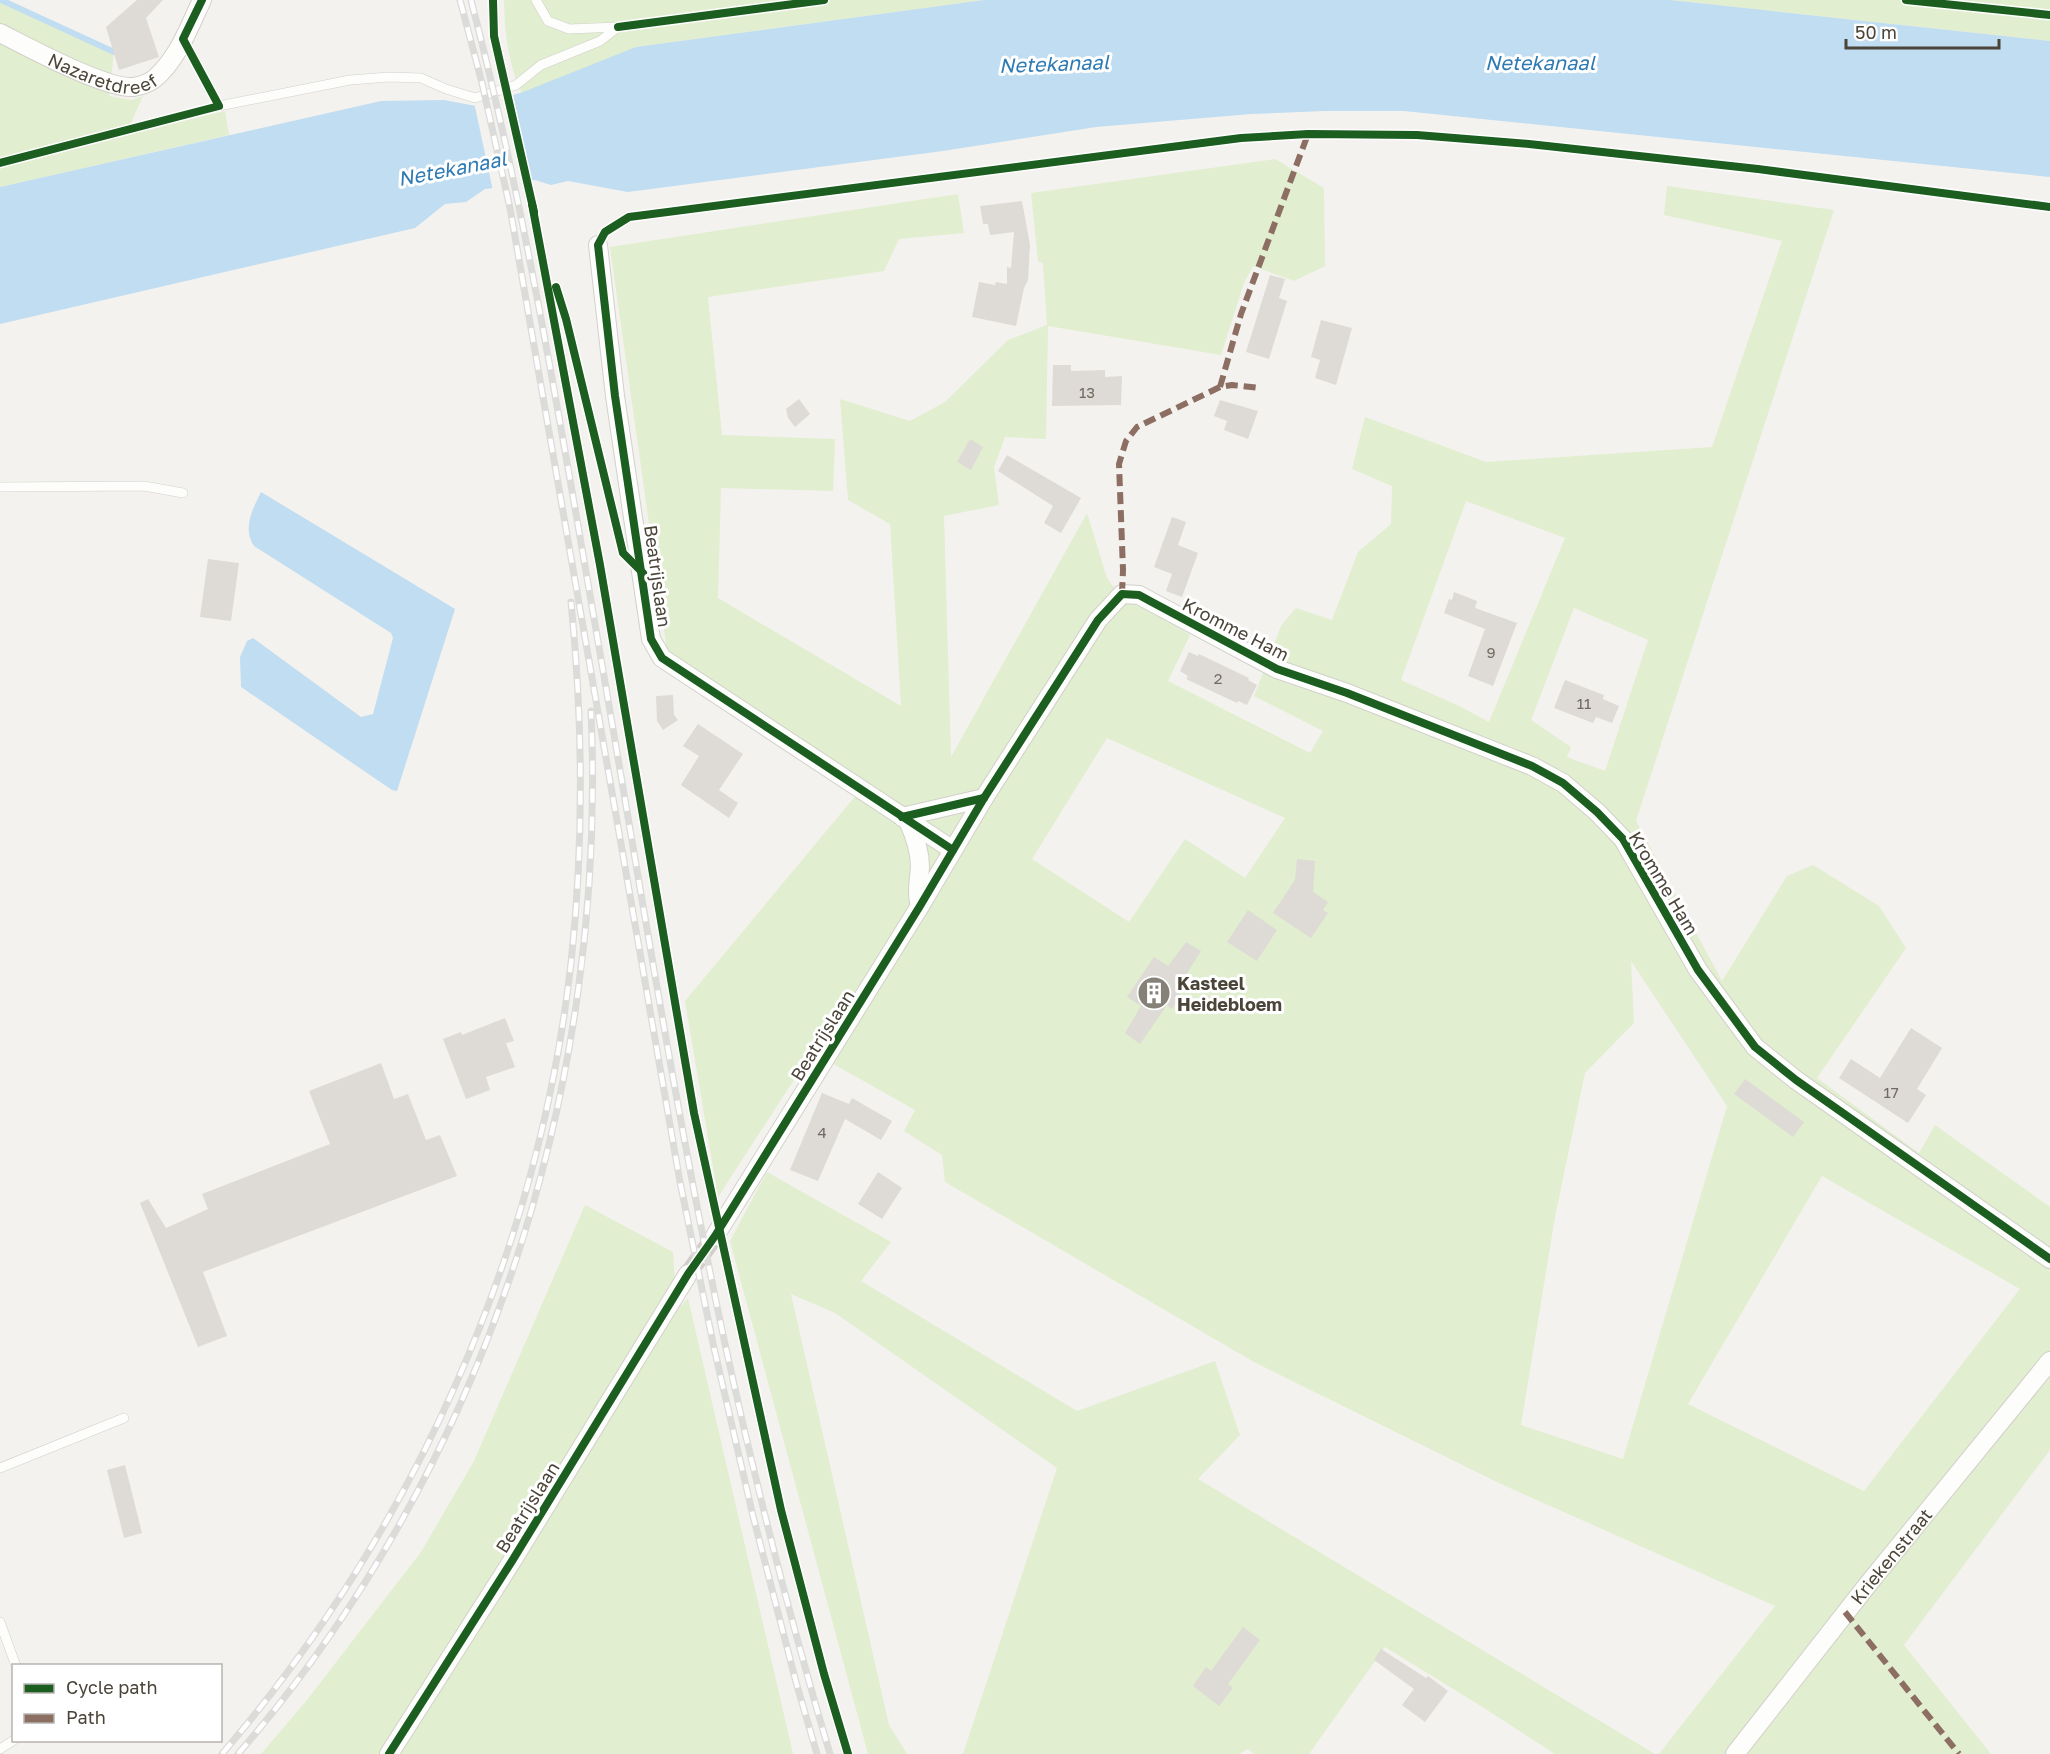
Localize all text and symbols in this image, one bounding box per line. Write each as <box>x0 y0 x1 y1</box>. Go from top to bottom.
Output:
scale bar <box>1846 12 1999 50</box>
text: 50 m <box>1855 21 1897 43</box>
street label: Nazaretdreef <box>45 48 162 98</box>
water label: Netekanaal <box>999 49 1110 77</box>
water label: Netekanaal <box>1485 50 1596 74</box>
water label: Netekanaal <box>396 146 509 190</box>
house number: 13 <box>1079 383 1095 401</box>
street label: Beatrijslaan <box>640 523 676 629</box>
street label: Kromme Ham <box>1179 593 1293 665</box>
house number: 9 <box>1486 643 1496 661</box>
house number: 2 <box>1214 669 1222 687</box>
house number: 11 <box>1577 694 1591 712</box>
street label: Kromme Ham <box>1625 827 1703 939</box>
place label: Kasteel Heidebloem <box>1177 972 1282 1015</box>
building icon: Kasteel Heidebloem <box>1136 975 1172 1011</box>
street label: Beatrijslaan <box>785 985 859 1085</box>
house number: 17 <box>1883 1083 1899 1101</box>
house number: 4 <box>817 1123 827 1141</box>
street label: Beatrijslaan <box>490 1457 564 1557</box>
street label: Kriekenstraat <box>1846 1504 1936 1608</box>
legend <box>12 1664 222 1742</box>
text: Cycle path <box>66 1676 158 1698</box>
text: Path <box>66 1706 106 1728</box>

